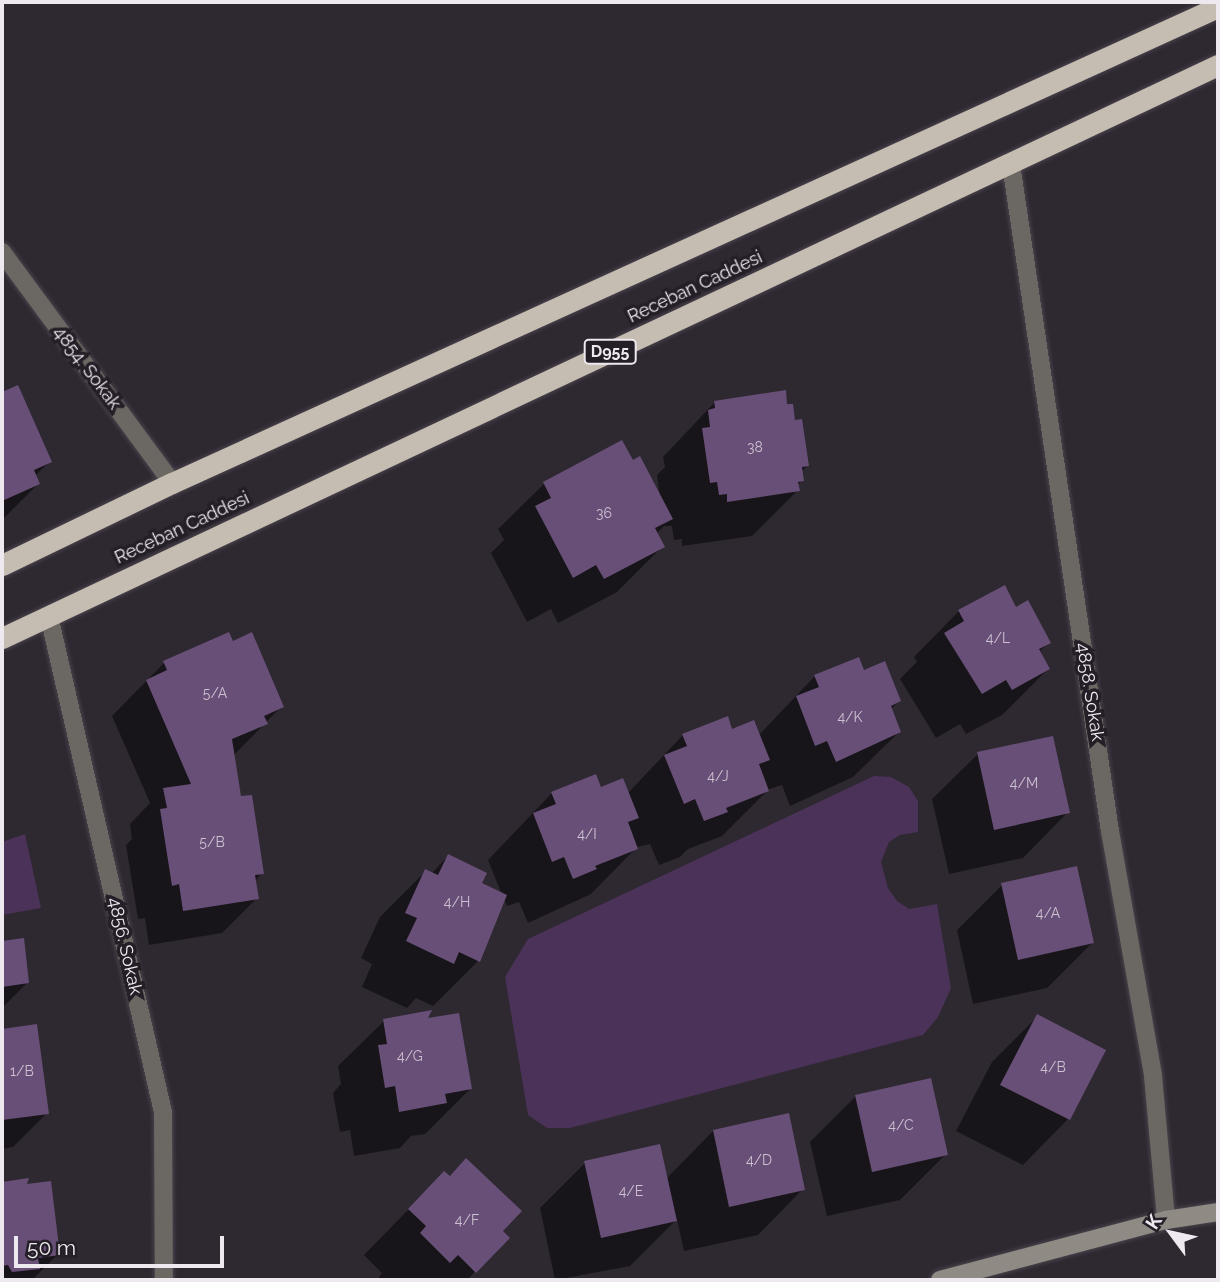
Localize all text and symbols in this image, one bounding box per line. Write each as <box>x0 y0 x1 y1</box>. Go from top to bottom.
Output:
street label: Receban Caddesi <box>624 246 766 328</box>
street label: 4854. Sokak <box>49 322 125 414</box>
road number: D955 <box>582 340 638 364</box>
house number: 38 <box>747 439 763 455</box>
street label: Receban Caddesi <box>111 487 253 569</box>
house number: 36 <box>596 505 612 521</box>
house number: 4/L <box>986 630 1010 646</box>
street label: 4858. Sokak <box>1072 641 1108 743</box>
house number: 5/A <box>203 685 227 701</box>
house number: 4/K <box>837 709 863 725</box>
house number: 4/J <box>707 768 729 784</box>
house number: 4/M <box>1010 775 1038 791</box>
house number: 4/I <box>577 826 597 842</box>
house number: 5/B <box>199 834 225 850</box>
house number: 4/H <box>444 894 470 910</box>
street label: 4856. Sokak <box>103 895 147 997</box>
house number: 4/A <box>1036 905 1060 921</box>
house number: 4/G <box>397 1048 423 1064</box>
house number: 4/B <box>1040 1059 1066 1075</box>
house number: 1/B <box>10 1063 34 1079</box>
house number: 4/C <box>888 1117 914 1133</box>
house number: 4/D <box>746 1152 772 1168</box>
house number: 4/E <box>619 1183 643 1199</box>
north arrow <box>1136 1198 1206 1268</box>
text: K <box>1141 1210 1166 1233</box>
house number: 4/F <box>455 1212 479 1228</box>
scale bar <box>18 1222 228 1266</box>
text: 50 m <box>27 1235 76 1260</box>

